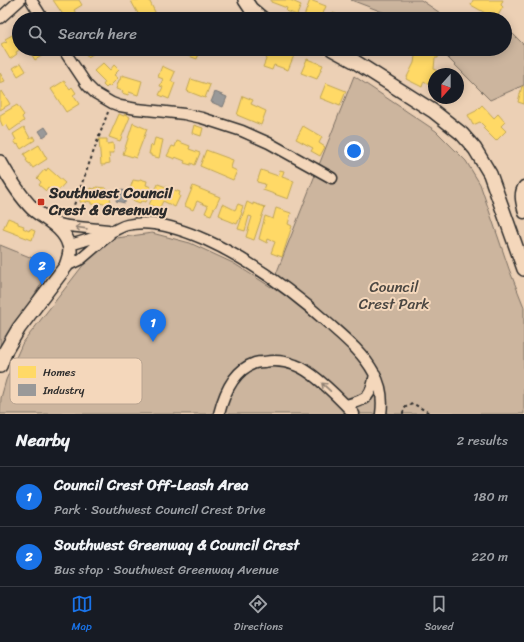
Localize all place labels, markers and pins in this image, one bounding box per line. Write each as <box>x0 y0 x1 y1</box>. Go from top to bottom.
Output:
place label: Southwest Council Crest & Greenway <box>48 180 173 223</box>
marker: Southwest Council Crest & Greenway <box>36 197 46 207</box>
pin: 2 <box>29 252 55 285</box>
pin: 1 <box>140 309 166 342</box>

